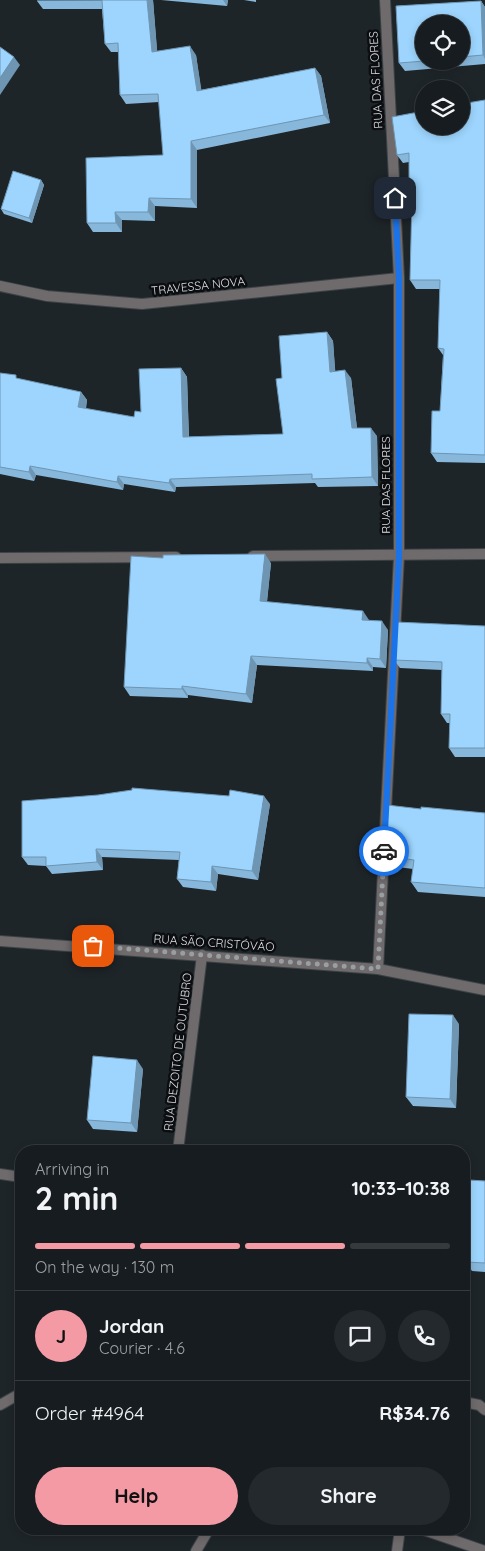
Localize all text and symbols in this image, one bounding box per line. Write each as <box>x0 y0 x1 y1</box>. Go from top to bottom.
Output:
map controls <box>415 15 470 135</box>
button: locate <box>415 15 470 70</box>
street label: RUA DAS FLORES <box>365 31 386 129</box>
button: layers <box>415 80 470 135</box>
pin <box>374 177 416 219</box>
icon: home <box>381 184 409 212</box>
street label: TRAVESSA NOVA <box>150 273 246 298</box>
street label: RUA DAS FLORES <box>378 436 393 534</box>
courier <box>359 826 409 876</box>
icon: car <box>370 837 398 865</box>
pin <box>72 925 114 967</box>
street label: RUA SÃO CRISTÓVÃO <box>153 931 275 954</box>
icon: bag <box>79 932 107 960</box>
street label: RUA DEZOITO DE OUTUBRO <box>160 972 195 1132</box>
text: Arriving in <box>35 1159 109 1179</box>
text: 10:33–10:38 <box>351 1176 450 1200</box>
text: 2 min <box>35 1178 118 1218</box>
text: On the way · 130 m <box>35 1257 174 1277</box>
button: chat <box>334 1310 386 1362</box>
button: phone <box>398 1310 450 1362</box>
text: Jordan <box>99 1314 164 1338</box>
text: J <box>56 1324 66 1348</box>
text: Courier · 4.6 <box>99 1338 185 1358</box>
text: Order #4964 <box>35 1401 144 1425</box>
text: R$34.76 <box>379 1401 450 1425</box>
button: Help <box>35 1467 238 1525</box>
button: Share <box>248 1467 450 1525</box>

